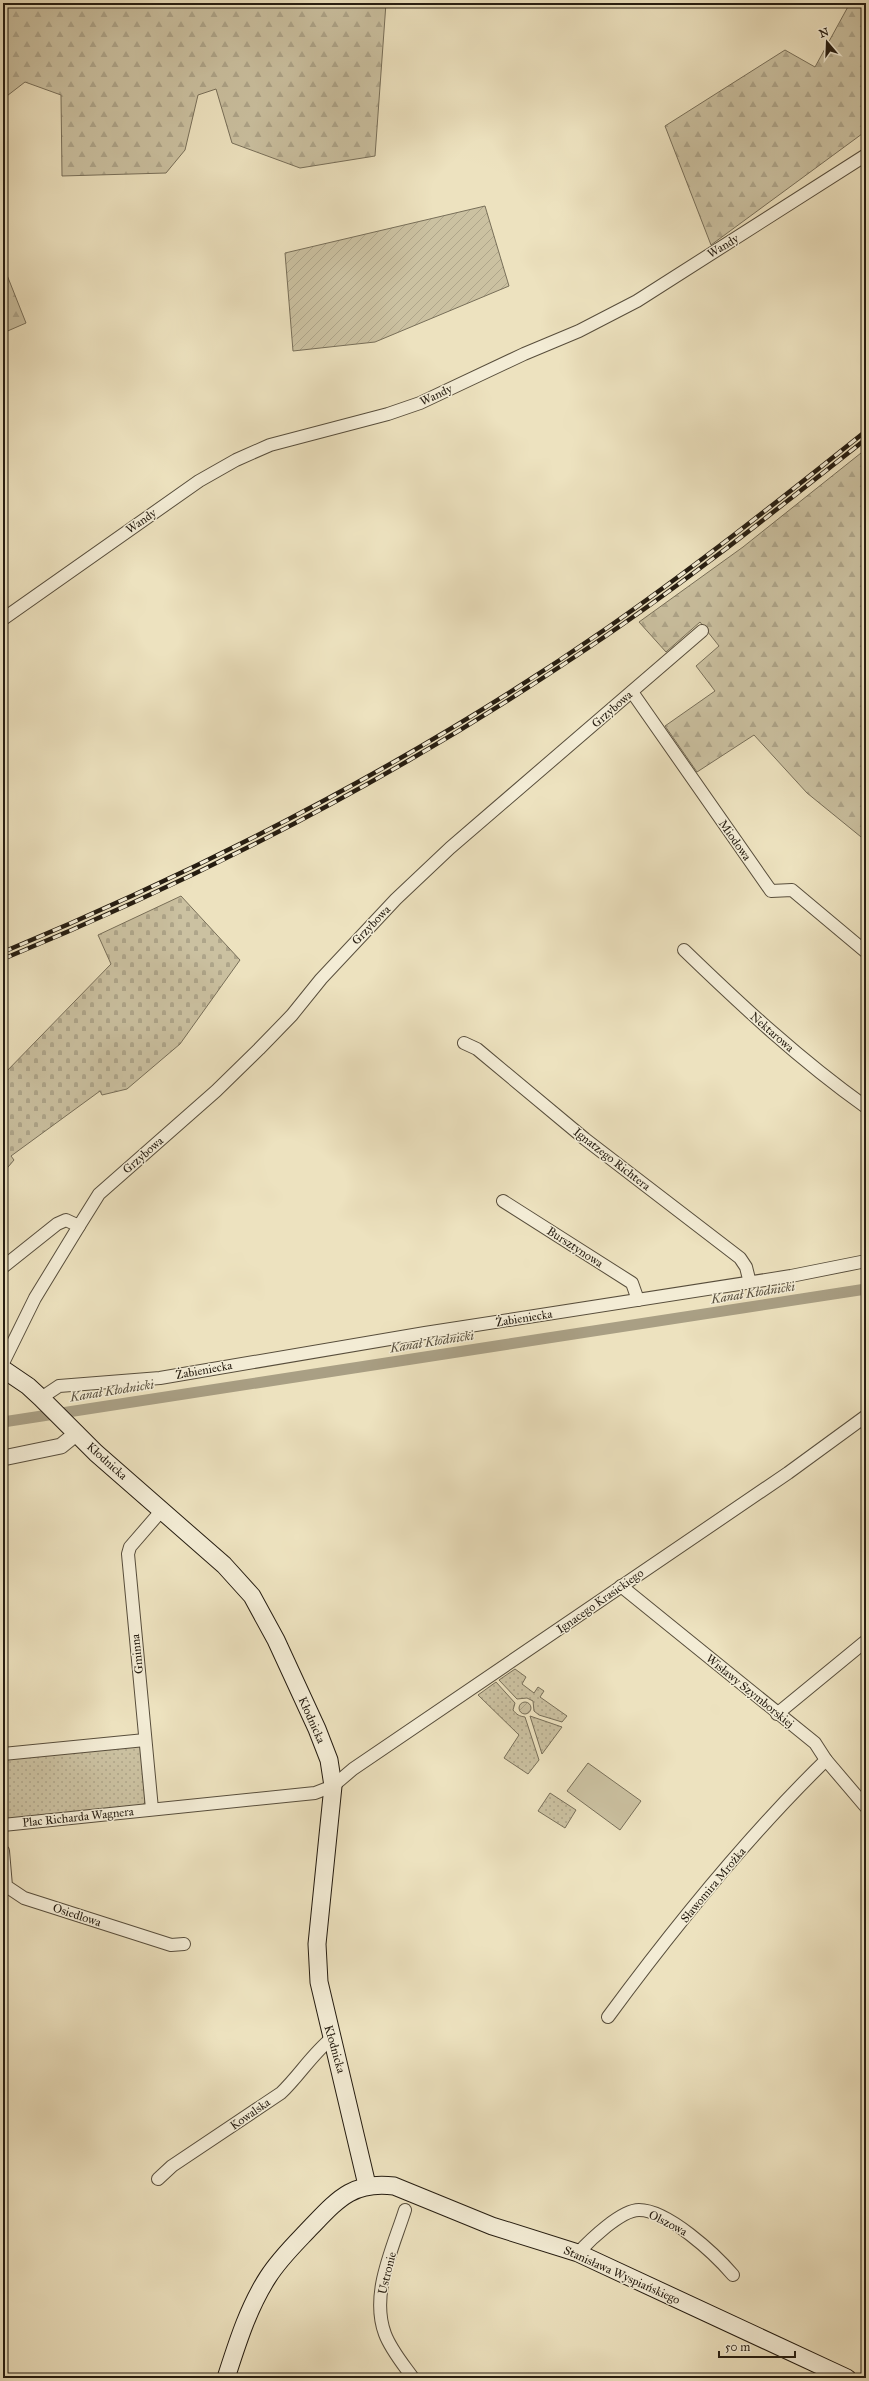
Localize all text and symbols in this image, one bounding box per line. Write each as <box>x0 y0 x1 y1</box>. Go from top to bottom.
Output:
north arrow <box>807 22 847 62</box>
text: N <box>817 25 831 41</box>
street label: Wandy <box>705 231 741 261</box>
street label: Wandy <box>418 381 455 409</box>
street label: Wandy <box>123 505 159 536</box>
street label: Grzybowa <box>589 687 636 730</box>
street label: Miodowa <box>716 817 755 864</box>
street label: Grzybowa <box>349 902 394 948</box>
street label: Nektarowa <box>747 1009 797 1055</box>
street label: Ignatzego Richtera <box>570 1125 654 1195</box>
street label: Grzybowa <box>120 1133 167 1176</box>
street label: Bursztynowa <box>544 1224 606 1271</box>
water label: Kanał Kłodnicki <box>709 1278 796 1308</box>
street label: Żabieniecka <box>495 1305 554 1329</box>
water label: Kanał Kłodnicki <box>388 1327 475 1357</box>
street label: Żabieniecka <box>175 1357 234 1382</box>
water label: Kanał Kłodnicki <box>68 1376 155 1406</box>
street label: Kłodnicka <box>84 1439 131 1483</box>
street label: Ignacego Krasickiego <box>554 1566 647 1637</box>
street label: Gminna <box>128 1632 146 1675</box>
street label: Wisławy Szymborskiej <box>703 1651 797 1731</box>
street label: Kłodnicka <box>296 1695 329 1746</box>
street label: Plac Richarda Wagnera <box>22 1804 135 1831</box>
street label: Sławomira Mrożka <box>678 1844 749 1925</box>
street label: Osiedlowa <box>51 1901 104 1930</box>
street label: Kłodnicka <box>321 2023 349 2076</box>
street label: Kowalska <box>227 2095 273 2133</box>
street label: Olszowa <box>646 2207 690 2239</box>
street label: Stanisława Wyspiańskiego <box>561 2243 682 2308</box>
street label: Ustronie <box>375 2250 399 2296</box>
scale bar <box>719 2333 795 2359</box>
text: 50 m <box>725 2340 750 2354</box>

